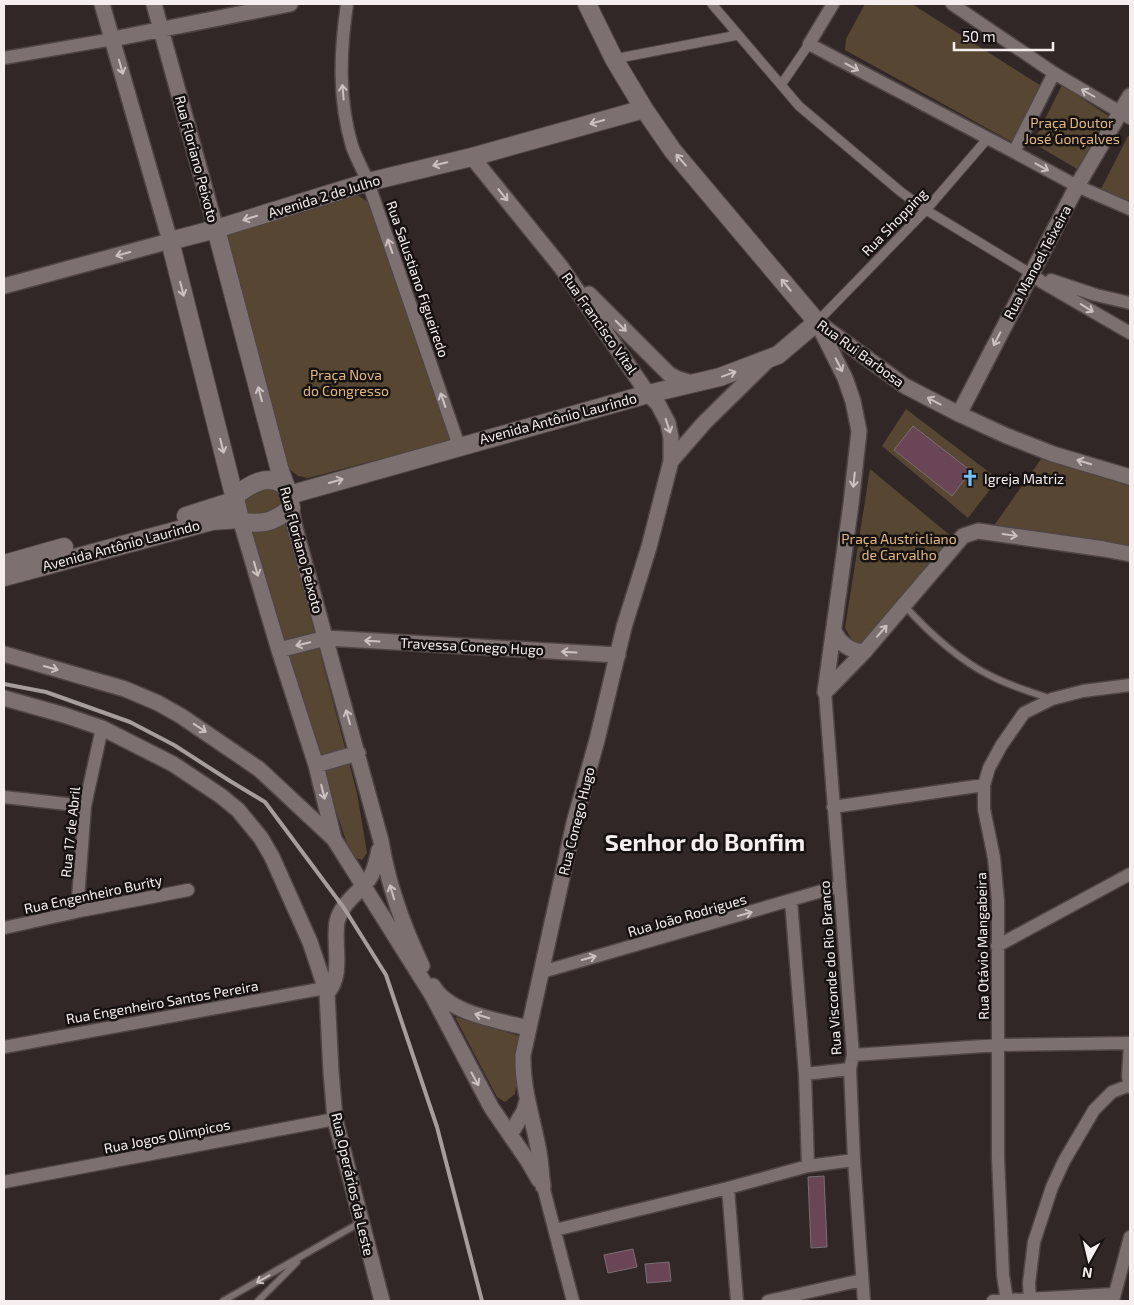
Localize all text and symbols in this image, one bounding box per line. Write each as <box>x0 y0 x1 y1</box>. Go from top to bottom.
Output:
scale bar <box>954 20 1053 52</box>
text: 50 m <box>962 27 996 45</box>
one-way arrow <box>117 59 127 75</box>
one-way arrow <box>844 63 859 72</box>
one-way arrow <box>338 84 347 100</box>
one-way arrow <box>1082 88 1096 98</box>
street label: Rua Floriano Peixoto <box>172 94 222 224</box>
park label: Praça Doutor José Gonçalves <box>1024 114 1120 148</box>
one-way arrow <box>589 118 605 128</box>
one-way arrow <box>675 154 687 167</box>
one-way arrow <box>433 160 449 169</box>
one-way arrow <box>1035 162 1050 172</box>
street label: Avenida 2 de Julho <box>266 171 382 221</box>
street label: Rua Shopping <box>858 185 930 259</box>
one-way arrow <box>497 188 508 201</box>
street label: Rua Salustiano Figueiredo <box>383 198 453 360</box>
street label: Rua Manoel Teixeira <box>1000 202 1074 322</box>
one-way arrow <box>243 214 259 224</box>
one-way arrow <box>385 239 394 254</box>
one-way arrow <box>116 250 132 259</box>
street label: Rua Francisco Vital <box>559 269 642 378</box>
one-way arrow <box>780 278 791 291</box>
one-way arrow <box>178 280 187 296</box>
one-way arrow <box>1079 303 1093 313</box>
street label: Rua Rui Barbosa <box>814 316 908 390</box>
one-way arrow <box>615 319 627 332</box>
one-way arrow <box>992 331 1001 346</box>
one-way arrow <box>834 358 844 373</box>
park label: Praça Nova do Congresso <box>303 366 389 399</box>
one-way arrow <box>720 369 736 378</box>
one-way arrow <box>254 386 264 402</box>
street label: Avenida Antônio Laurindo <box>477 389 639 447</box>
one-way arrow <box>438 392 447 408</box>
one-way arrow <box>926 396 941 406</box>
one-way arrow <box>664 417 673 433</box>
one-way arrow <box>218 438 227 454</box>
one-way arrow <box>1076 457 1092 467</box>
church icon: Igreja Matriz <box>960 468 980 488</box>
place label: Igreja Matriz <box>984 470 1064 487</box>
one-way arrow <box>849 471 859 487</box>
one-way arrow <box>327 476 343 486</box>
street label: Rua Floriano Peixoto <box>277 485 327 615</box>
street label: Avenida Antônio Laurindo <box>40 516 202 574</box>
park label: Praça Austricliano de Carvalho <box>841 530 957 563</box>
one-way arrow <box>1002 530 1018 540</box>
one-way arrow <box>252 561 262 577</box>
one-way arrow <box>877 624 888 637</box>
street label: Travessa Conego Hugo <box>400 634 544 658</box>
one-way arrow <box>364 636 380 645</box>
one-way arrow <box>295 640 311 649</box>
one-way arrow <box>562 647 578 656</box>
one-way arrow <box>42 664 58 674</box>
one-way arrow <box>343 710 353 726</box>
one-way arrow <box>193 723 207 734</box>
street label: Rua Conego Hugo <box>554 765 598 877</box>
one-way arrow <box>319 783 328 799</box>
street label: Rua 17 de Abril <box>57 785 83 878</box>
district label: Senhor do Bonfim <box>605 827 805 856</box>
street label: Rua Engenheiro Burity <box>22 871 164 917</box>
street label: Rua Otávio Mangabeira <box>972 872 992 1020</box>
street label: Rua Visconde do Rio Branco <box>815 880 845 1056</box>
one-way arrow <box>387 884 397 900</box>
street label: Rua João Rodrigues <box>626 890 748 940</box>
one-way arrow <box>737 908 753 918</box>
one-way arrow <box>581 953 597 963</box>
street label: Rua Engenheiro Santos Pereira <box>64 977 260 1027</box>
one-way arrow <box>475 1010 491 1020</box>
one-way arrow <box>470 1071 480 1086</box>
street label: Rua Operários da Leste <box>328 1111 378 1257</box>
street label: Rua Jogos Olimpicos <box>102 1115 232 1157</box>
north arrow <box>1064 1235 1114 1285</box>
text: N <box>1081 1264 1093 1282</box>
one-way arrow <box>257 1274 271 1284</box>

